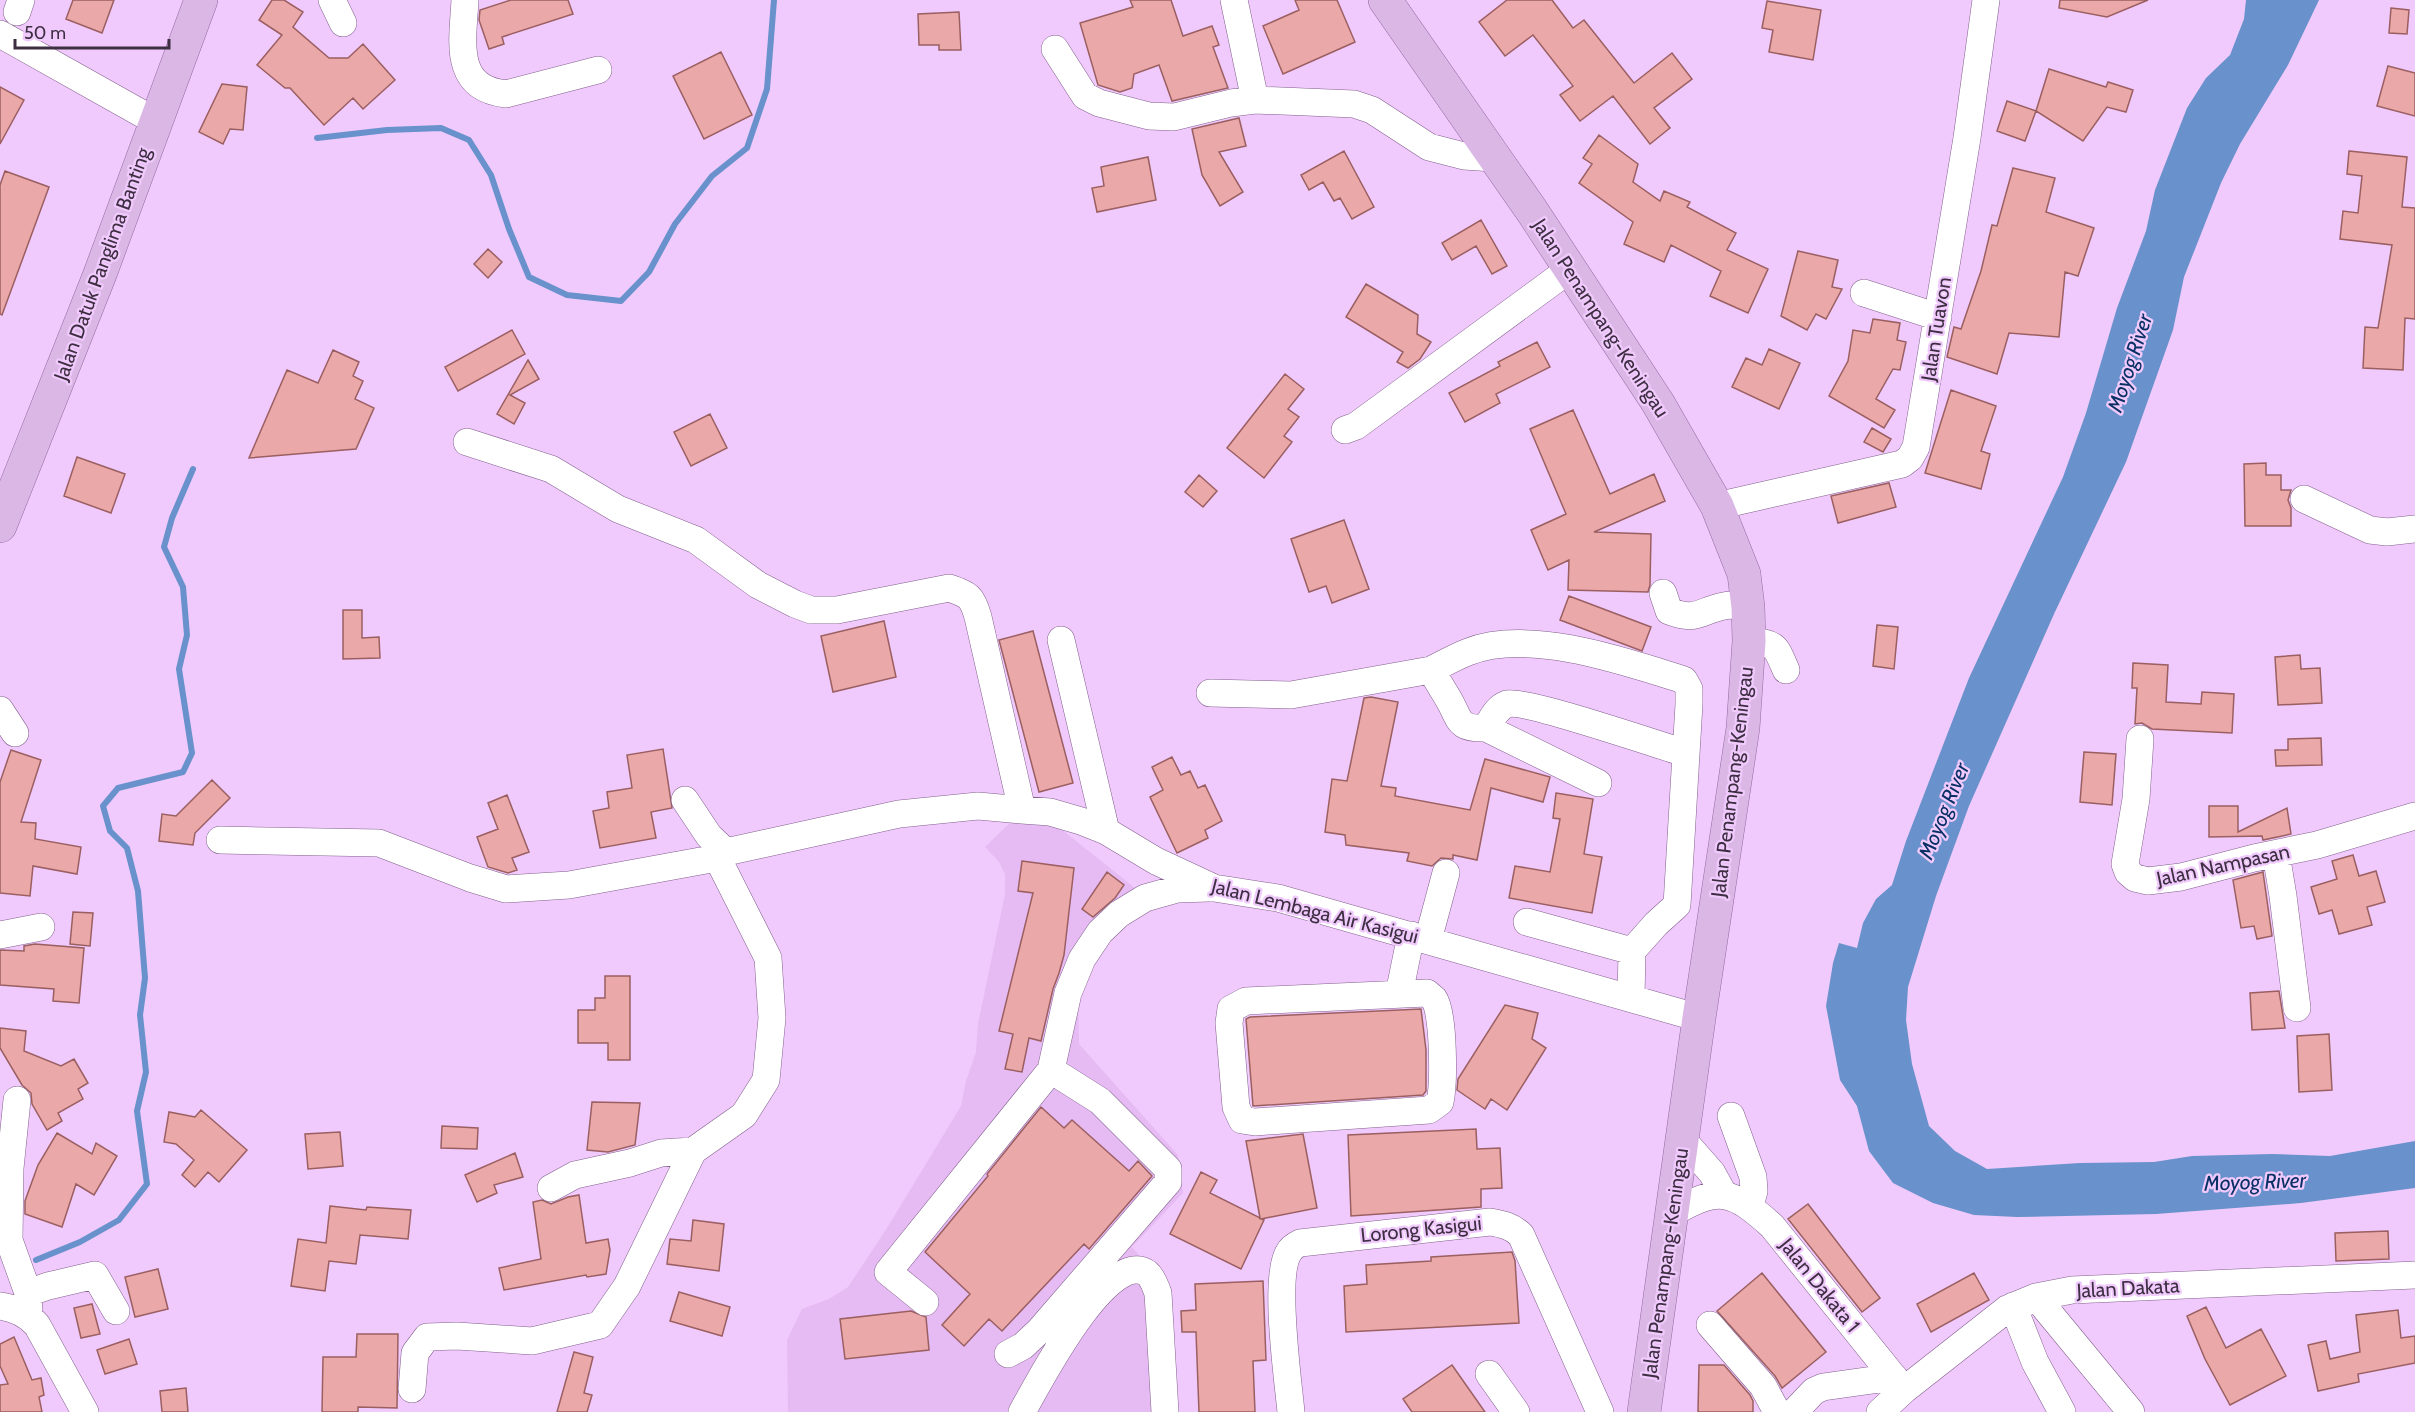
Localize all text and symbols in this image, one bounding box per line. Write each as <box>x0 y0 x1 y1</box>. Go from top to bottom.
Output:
scale bar <box>15 12 170 50</box>
text: 50 m <box>24 22 66 44</box>
street label: Jalan Datuk Panglima Banting <box>48 143 156 385</box>
street label: Jalan Penampang-Keningau <box>1527 213 1674 422</box>
street label: Jalan Tuavon <box>1916 275 1956 384</box>
water label: Moyog River <box>2102 309 2158 416</box>
street label: Jalan Penampang-Keningau <box>1706 665 1758 900</box>
water label: Moyog River <box>1913 757 1975 864</box>
street label: Jalan Nampasan <box>2153 839 2292 891</box>
street label: Jalan Lembaga Air Kasigui <box>1208 873 1421 948</box>
street label: Jalan Penampang-Keningau <box>1637 1146 1693 1381</box>
water label: Moyog River <box>2203 1167 2308 1196</box>
street label: Lorong Kasigui <box>1359 1211 1483 1247</box>
street label: Jalan Dakata 1 <box>1774 1232 1865 1337</box>
street label: Jalan Dakata <box>2075 1273 2180 1303</box>

